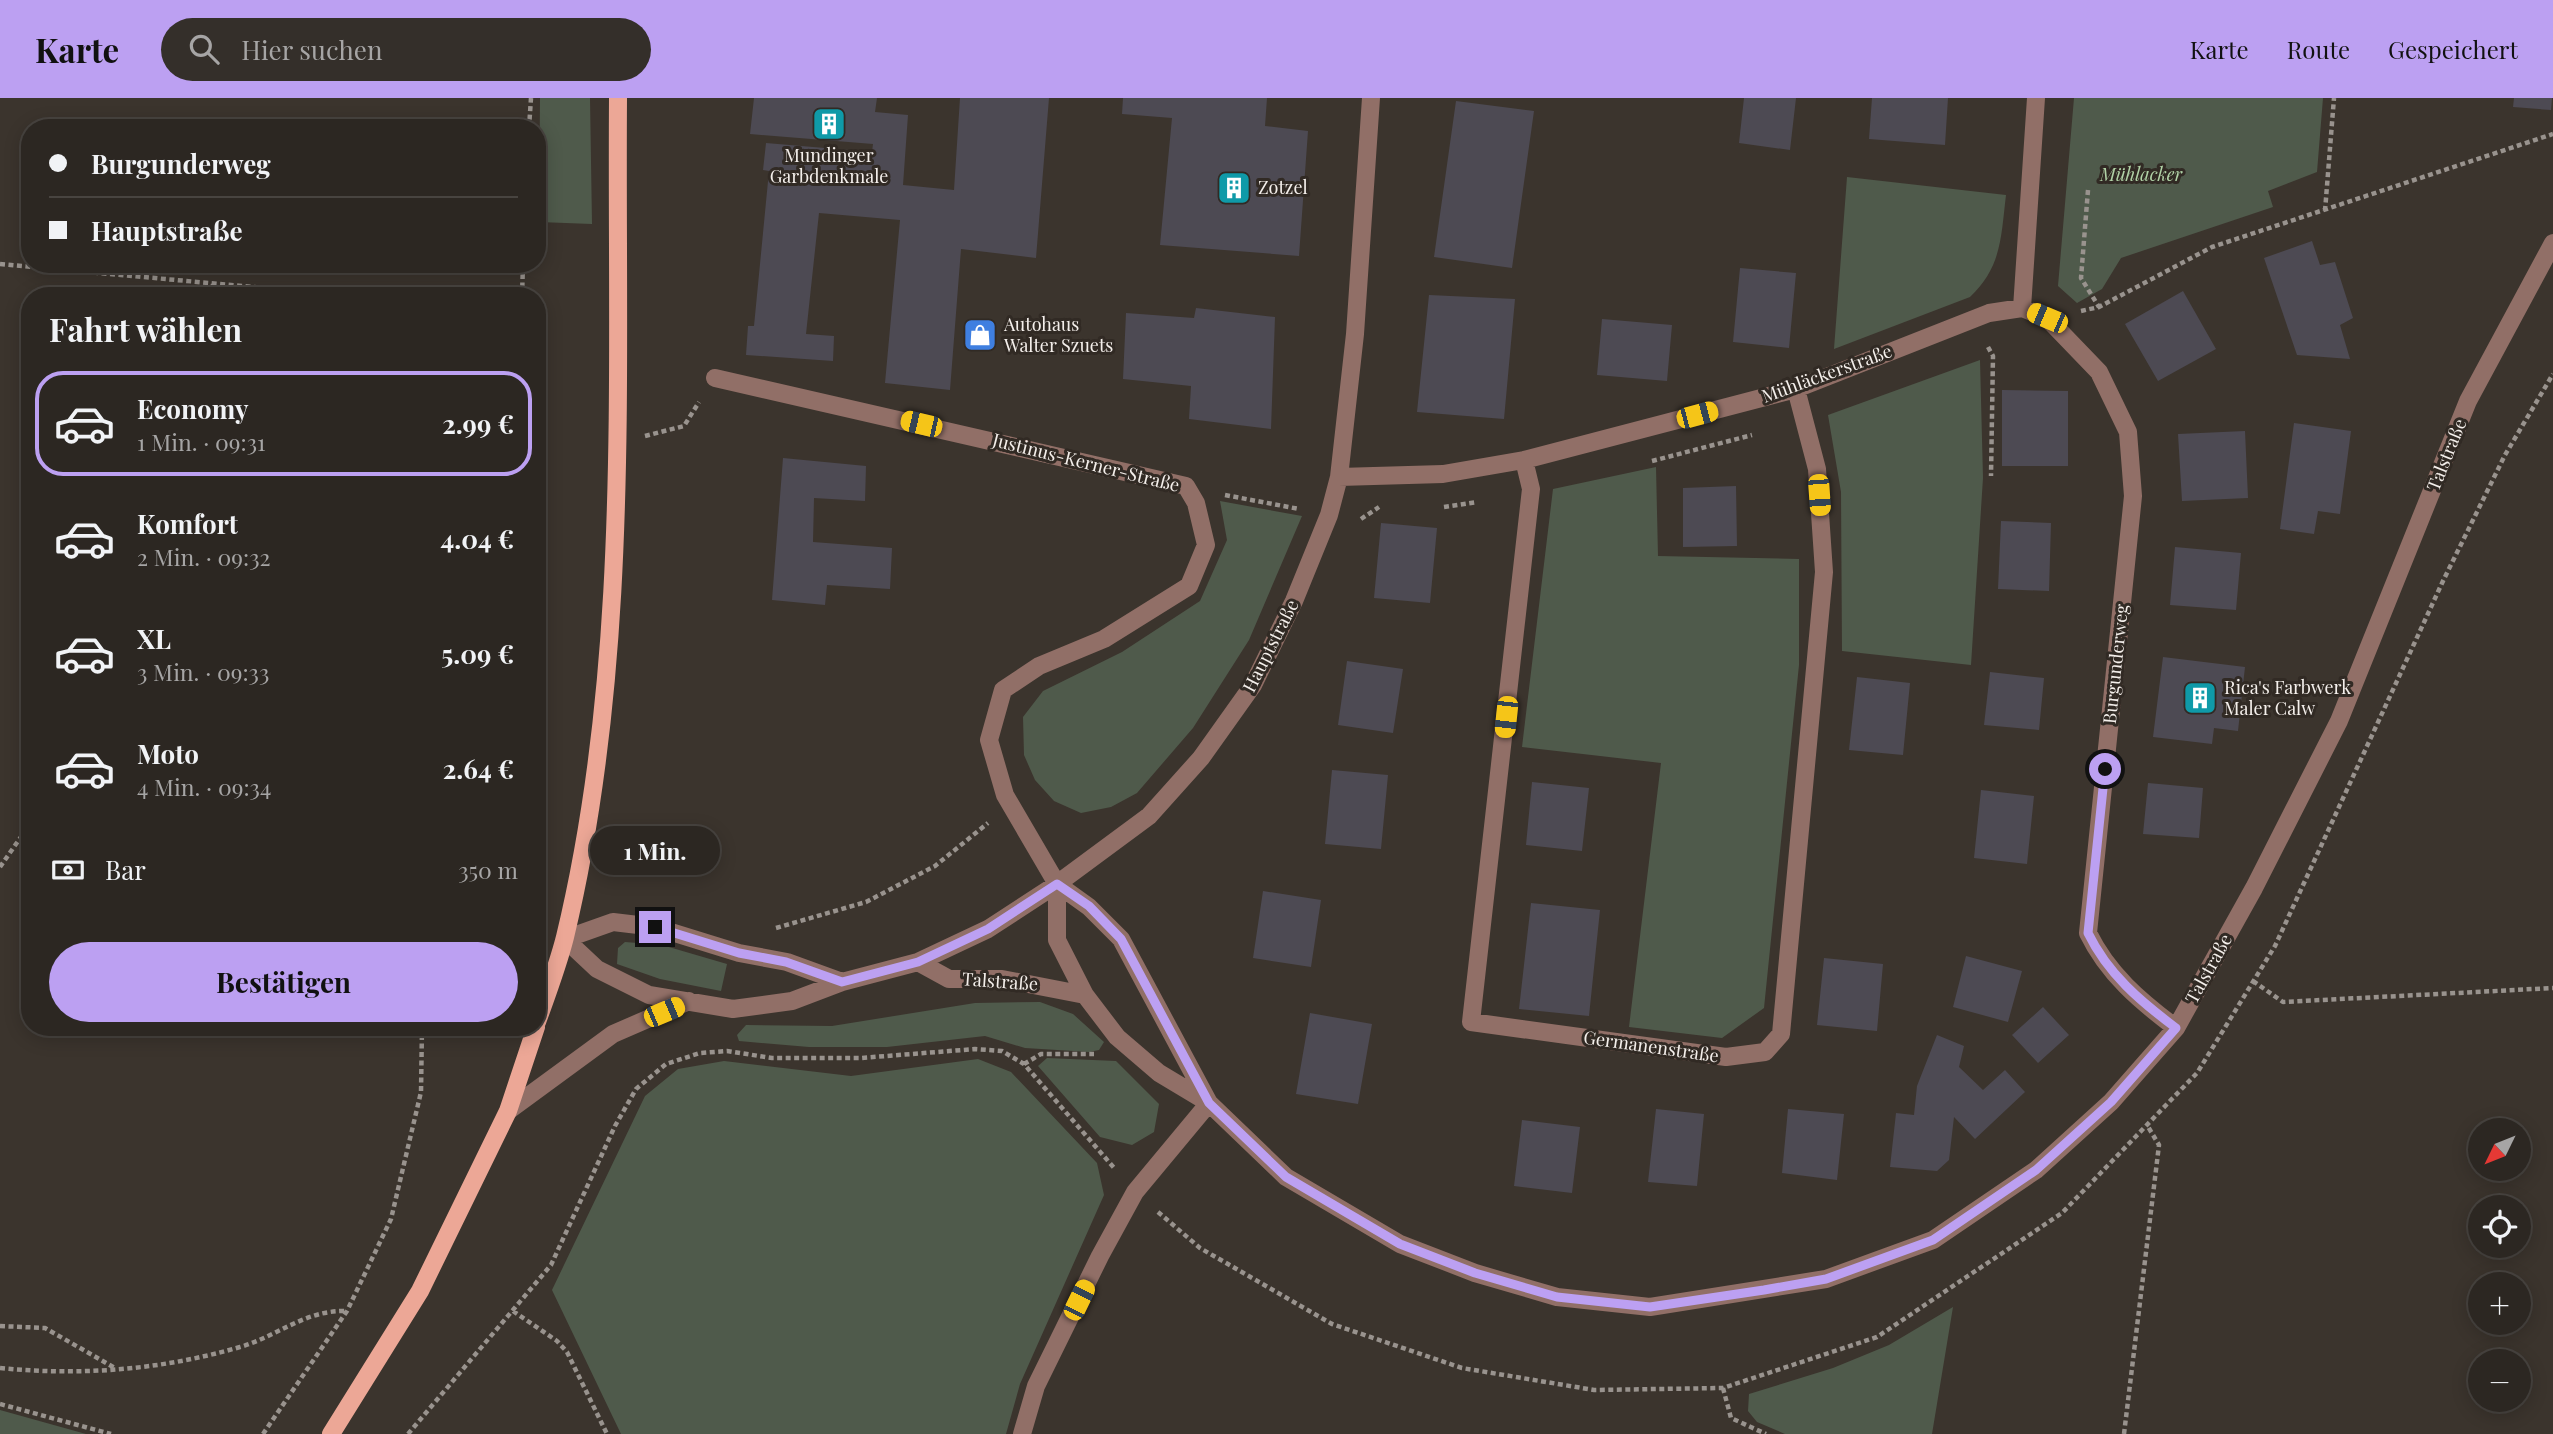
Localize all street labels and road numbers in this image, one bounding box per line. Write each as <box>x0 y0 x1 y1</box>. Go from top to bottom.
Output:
street label: Mühläckerstraße <box>1758 338 1895 408</box>
street label: Talstraße <box>2421 415 2471 494</box>
street label: Justinus-Kerner-Straße <box>989 427 1182 497</box>
street label: Hauptstraße <box>1237 595 1304 696</box>
street label: Burgunderweg <box>2097 602 2133 725</box>
street label: Talstraße <box>2179 929 2237 1008</box>
street label: Talstraße <box>961 966 1039 996</box>
street label: Germanenstraße <box>1582 1025 1720 1067</box>

